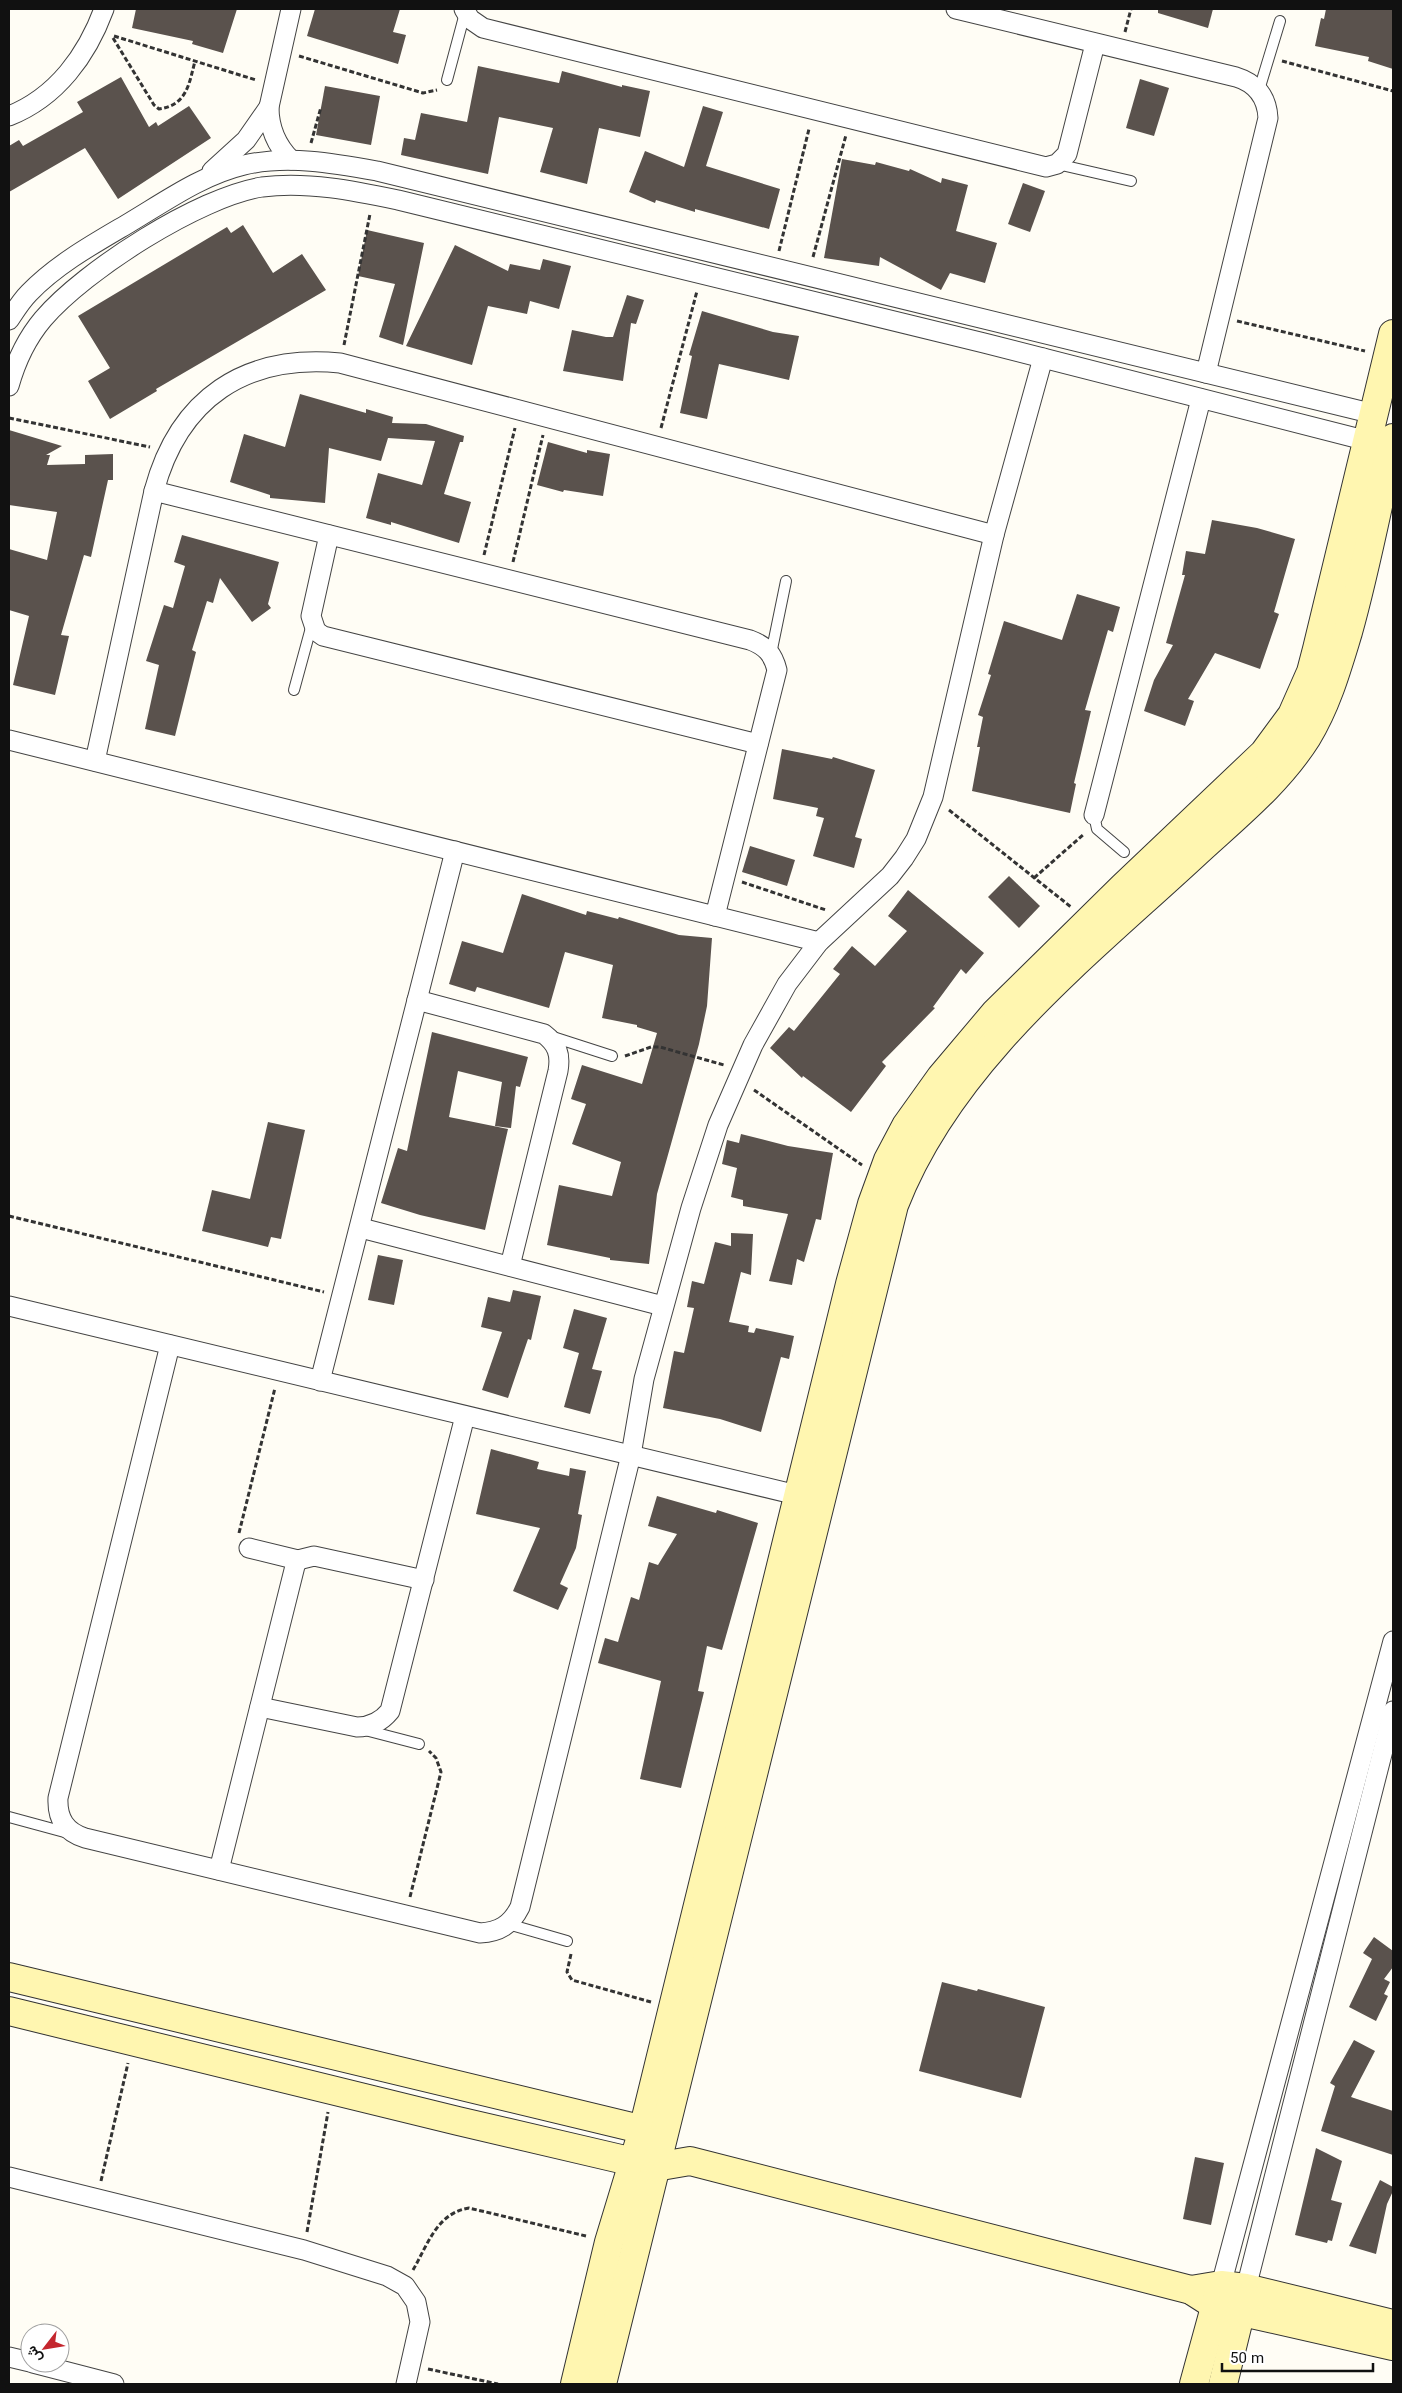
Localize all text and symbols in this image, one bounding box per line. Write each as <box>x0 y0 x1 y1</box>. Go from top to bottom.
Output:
north arrow <box>20 2323 70 2373</box>
scale bar <box>1222 2340 1373 2372</box>
text: ش <box>22 2341 49 2367</box>
text: 50 m <box>1230 2348 1264 2371</box>

